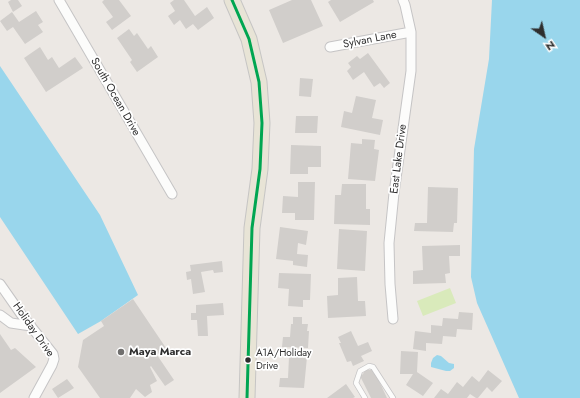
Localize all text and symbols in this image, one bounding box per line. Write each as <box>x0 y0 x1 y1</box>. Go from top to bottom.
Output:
north arrow <box>524 16 564 56</box>
street label: Sylvan Lane <box>342 28 398 52</box>
text: N <box>543 37 559 55</box>
street label: South Ocean Drive <box>87 56 143 138</box>
street label: East Lake Drive <box>388 123 410 195</box>
street label: Holiday Drive <box>9 300 57 360</box>
place label: Maya Marca <box>129 345 191 359</box>
marker: Maya Marca <box>116 347 126 357</box>
place label: A1A/Holiday Drive <box>256 348 312 372</box>
marker: A1A/Holiday Drive <box>243 355 253 365</box>

